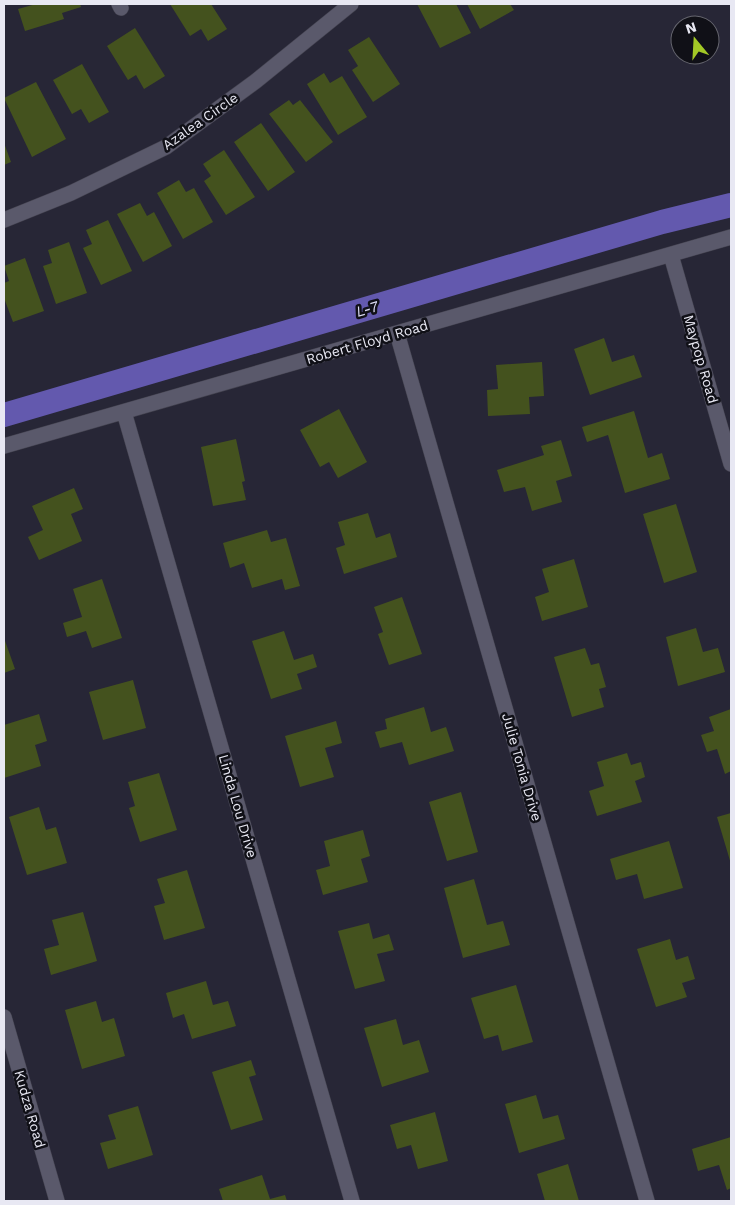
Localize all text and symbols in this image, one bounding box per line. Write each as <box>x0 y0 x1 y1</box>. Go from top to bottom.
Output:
north arrow <box>670 15 720 65</box>
text: N <box>684 18 698 37</box>
street label: Azalea Circle <box>159 89 241 153</box>
water label: L-7 <box>354 297 381 321</box>
street label: Maypop Road <box>681 313 721 405</box>
street label: Robert Floyd Road <box>304 317 430 367</box>
street label: Julie Tonia Drive <box>499 711 545 823</box>
street label: Linda Lou Drive <box>216 753 260 859</box>
street label: Kudza Road <box>11 1068 49 1150</box>

